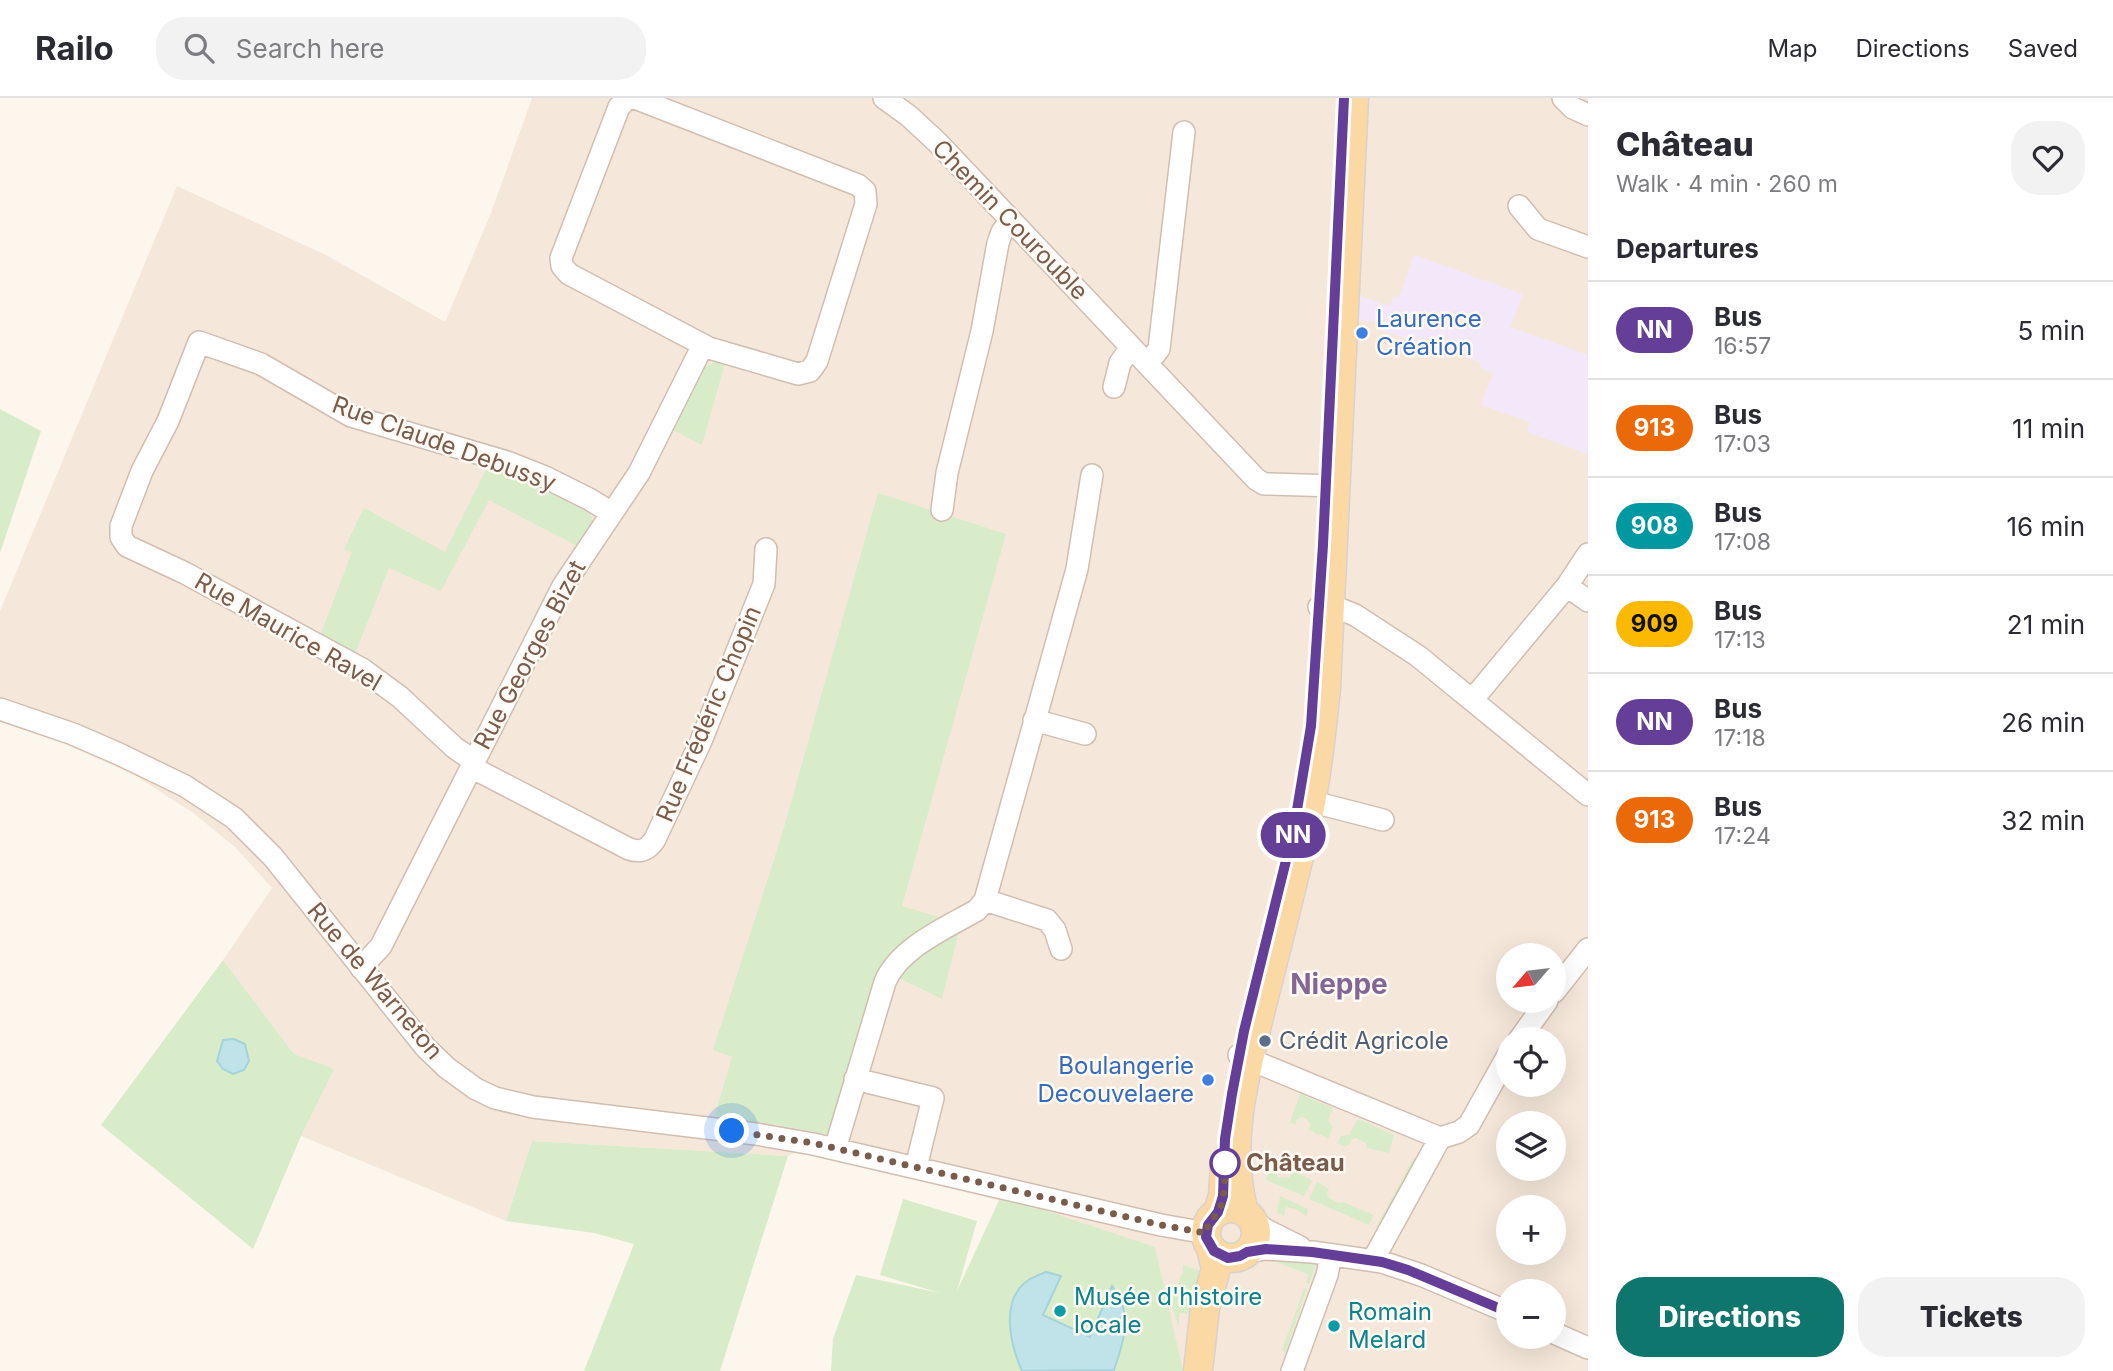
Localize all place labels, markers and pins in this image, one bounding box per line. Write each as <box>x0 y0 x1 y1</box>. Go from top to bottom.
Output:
place label: Laurence Création <box>1376 304 1482 361</box>
marker: Laurence Création <box>1354 325 1370 341</box>
place label: Crédit Agricole <box>1279 1026 1449 1055</box>
marker: Crédit Agricole <box>1257 1033 1273 1049</box>
place label: Boulangerie Decouvelaere <box>1037 1051 1194 1108</box>
marker: Boulangerie Decouvelaere <box>1200 1072 1216 1088</box>
marker: Château <box>1210 1148 1240 1178</box>
place label: Château <box>1246 1148 1345 1177</box>
place label: Musée d'histoire locale <box>1074 1282 1262 1339</box>
place label: Romain Melard <box>1348 1297 1432 1354</box>
marker: Musée d'histoire locale <box>1052 1303 1068 1319</box>
marker: Romain Melard <box>1326 1318 1342 1334</box>

